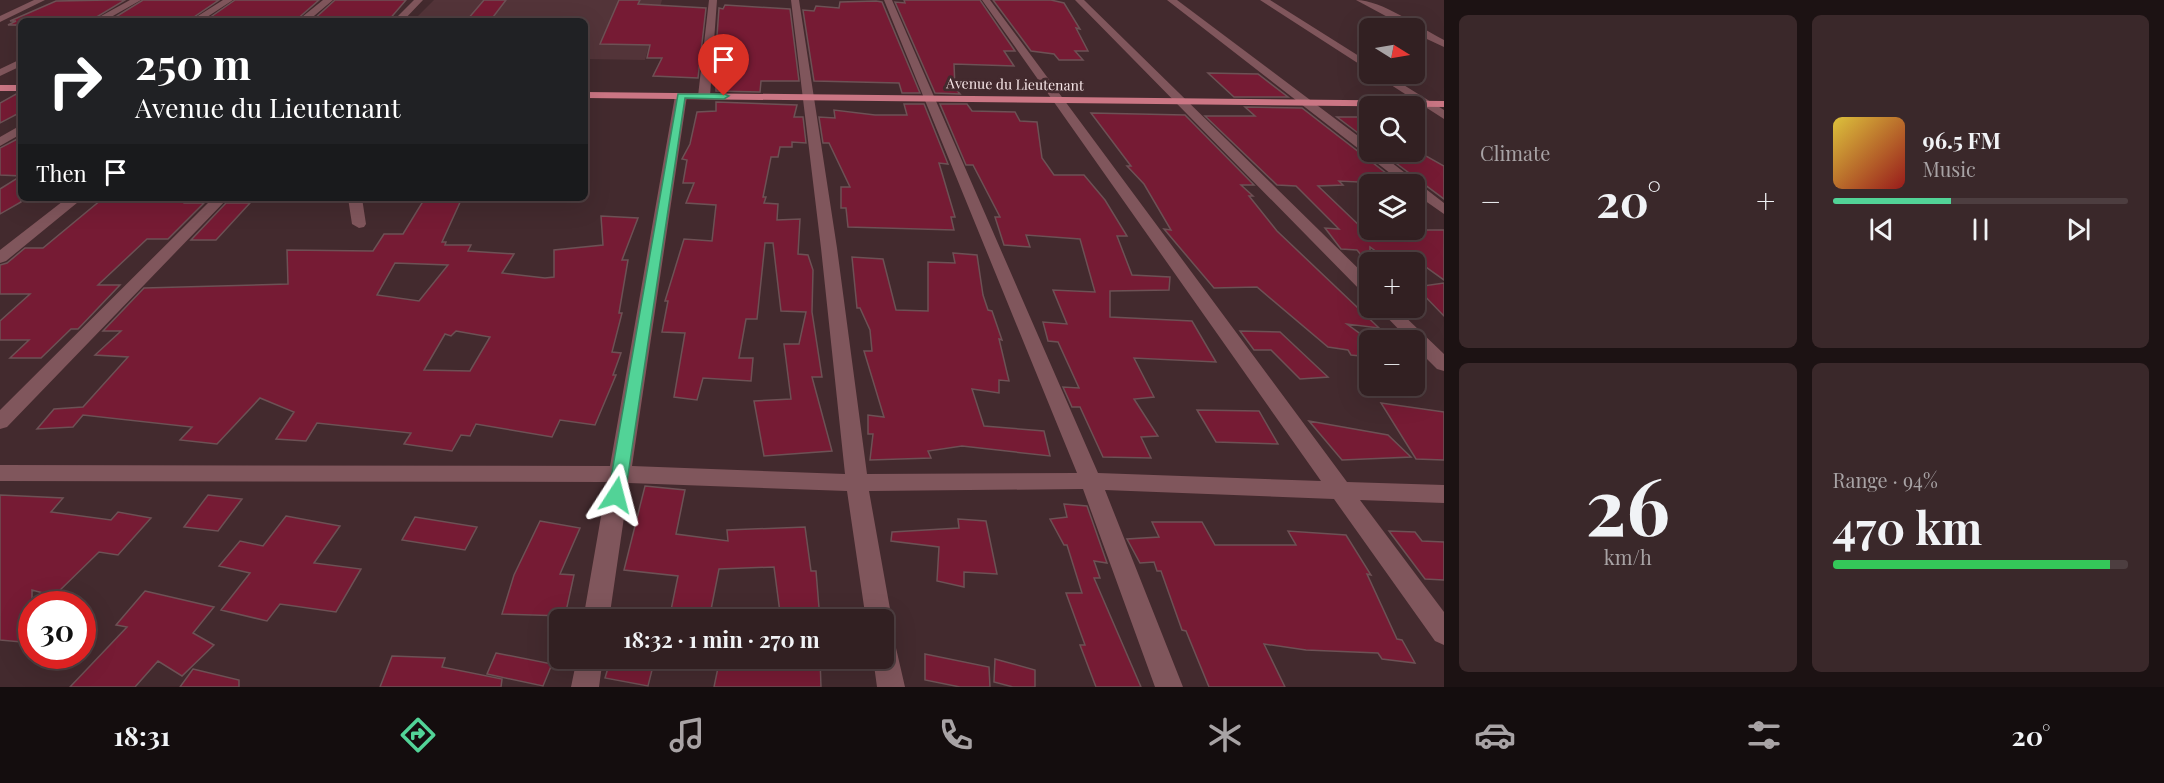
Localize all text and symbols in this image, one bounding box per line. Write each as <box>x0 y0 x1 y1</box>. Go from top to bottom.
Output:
north arrow <box>1359 18 1425 84</box>
map controls <box>1359 18 1425 396</box>
pin <box>698 34 749 96</box>
text: 250 m <box>135 35 251 91</box>
icon: right <box>36 42 114 120</box>
icon: arrive <box>707 43 740 76</box>
street label: Avenue du Lieutenant <box>945 73 1085 95</box>
text: Avenue du Lieutenant <box>135 89 401 125</box>
button: search <box>1359 96 1425 162</box>
text: 96.5 FM <box>1923 125 2001 155</box>
text: Climate <box>1480 139 1550 166</box>
text: Music <box>1923 155 1976 182</box>
icon: arrive <box>99 156 132 189</box>
text: Then <box>36 158 87 188</box>
text: 20° <box>1596 169 1661 229</box>
button: layers <box>1359 174 1425 240</box>
text: − <box>1480 178 1501 222</box>
text: + <box>1756 178 1775 222</box>
icon: previous <box>1865 213 1898 246</box>
icon: pause <box>1964 213 1997 246</box>
icon: next <box>2062 213 2095 246</box>
button: + <box>1359 252 1425 318</box>
button: − <box>1359 330 1425 396</box>
text: 26 <box>1585 452 1670 556</box>
position arrow <box>584 463 648 527</box>
text: Range · 94% <box>1833 466 1938 493</box>
text: 470 km <box>1833 496 1982 556</box>
text: km/h <box>1604 543 1652 570</box>
speed limit sign: 30 <box>18 591 96 669</box>
text: 18:32 · 1 min · 270 m <box>623 624 820 654</box>
icon: directions <box>397 714 439 756</box>
icon: music <box>666 714 708 756</box>
icon: phone <box>935 714 977 756</box>
icon: climate <box>1204 714 1246 756</box>
icon: car <box>1474 714 1516 756</box>
icon: filters <box>1743 714 1785 756</box>
text: 18:31 <box>114 717 170 753</box>
text: 20° <box>2012 717 2050 753</box>

